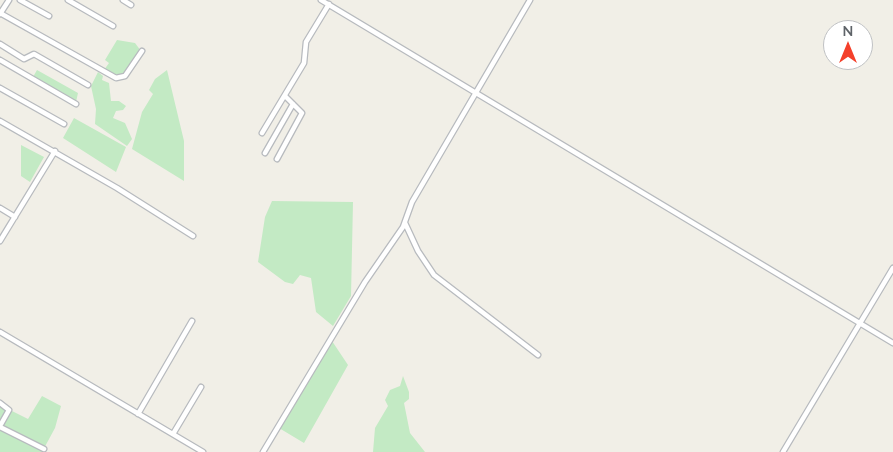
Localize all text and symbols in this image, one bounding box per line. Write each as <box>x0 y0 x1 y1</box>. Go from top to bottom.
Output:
north arrow <box>823 20 873 70</box>
text: N <box>843 22 853 39</box>

